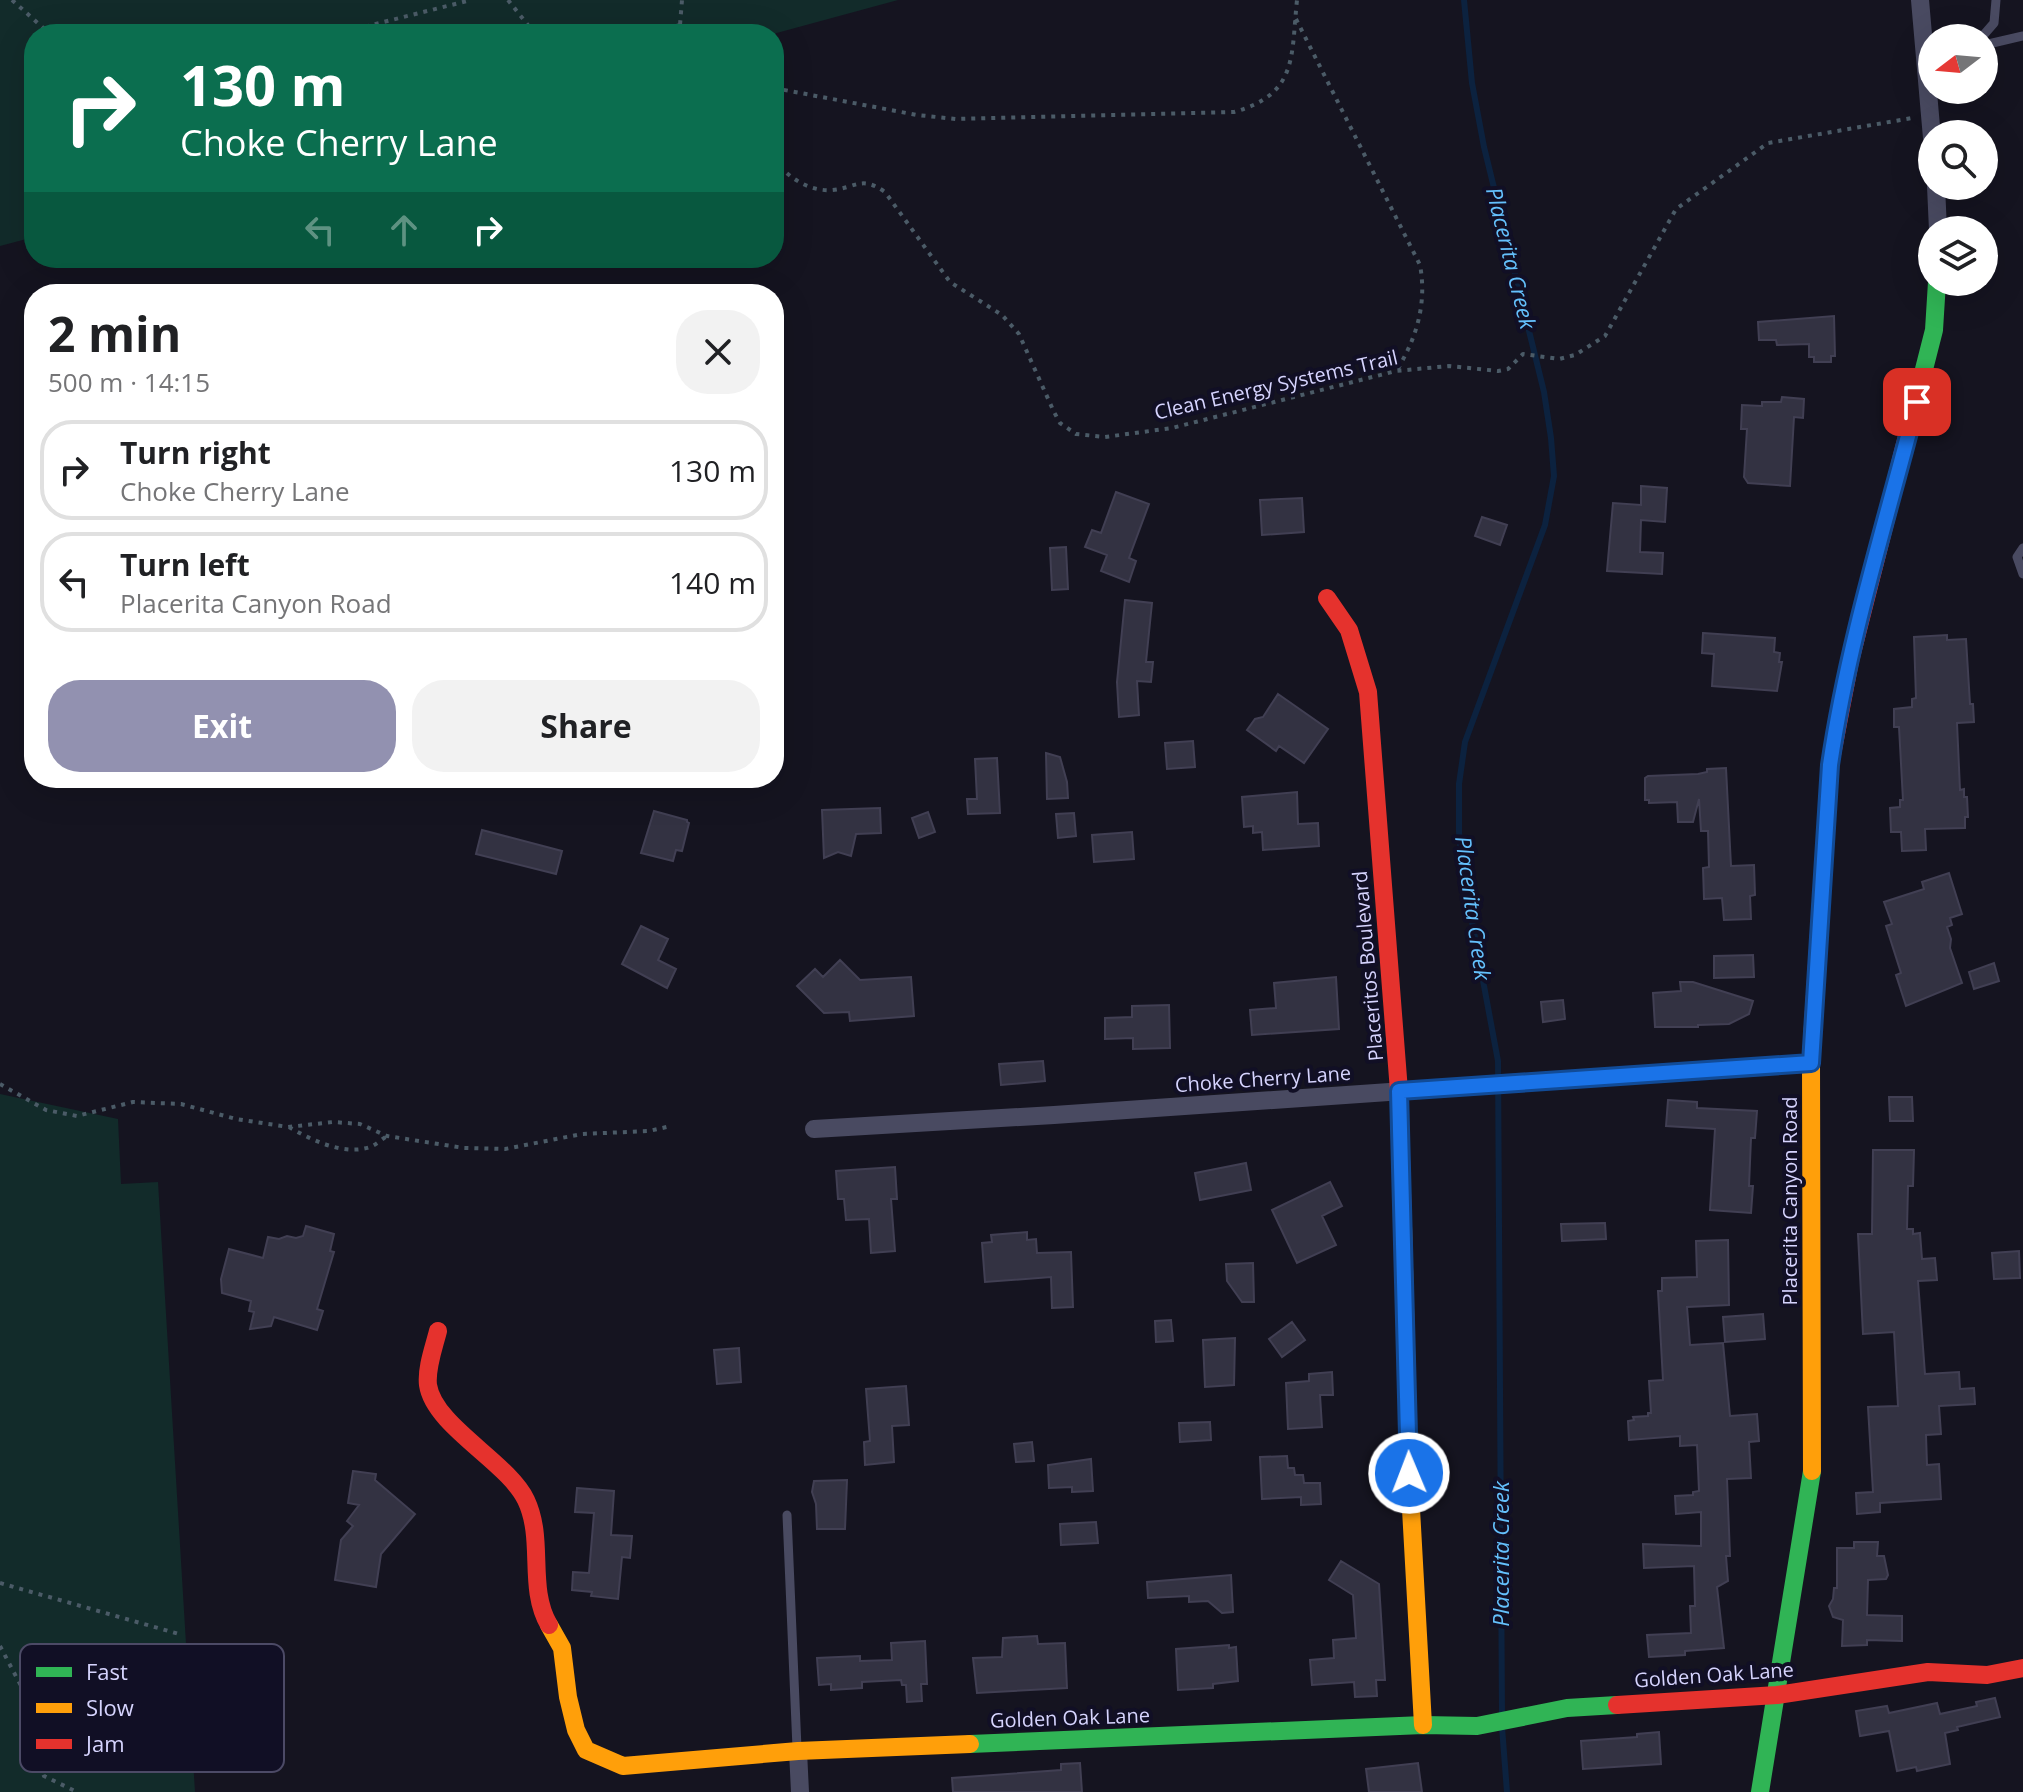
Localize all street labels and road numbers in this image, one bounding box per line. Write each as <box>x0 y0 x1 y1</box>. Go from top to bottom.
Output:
street label: Clean Energy Systems Trail <box>1152 343 1400 426</box>
street label: Placeritos Boulevard <box>1346 870 1389 1062</box>
street label: Choke Cherry Lane <box>1174 1059 1352 1098</box>
street label: Placerita Canyon Road <box>1776 1097 1803 1305</box>
street label: Golden Oak Lane <box>1633 1655 1795 1694</box>
street label: Golden Oak Lane <box>990 1701 1150 1734</box>

